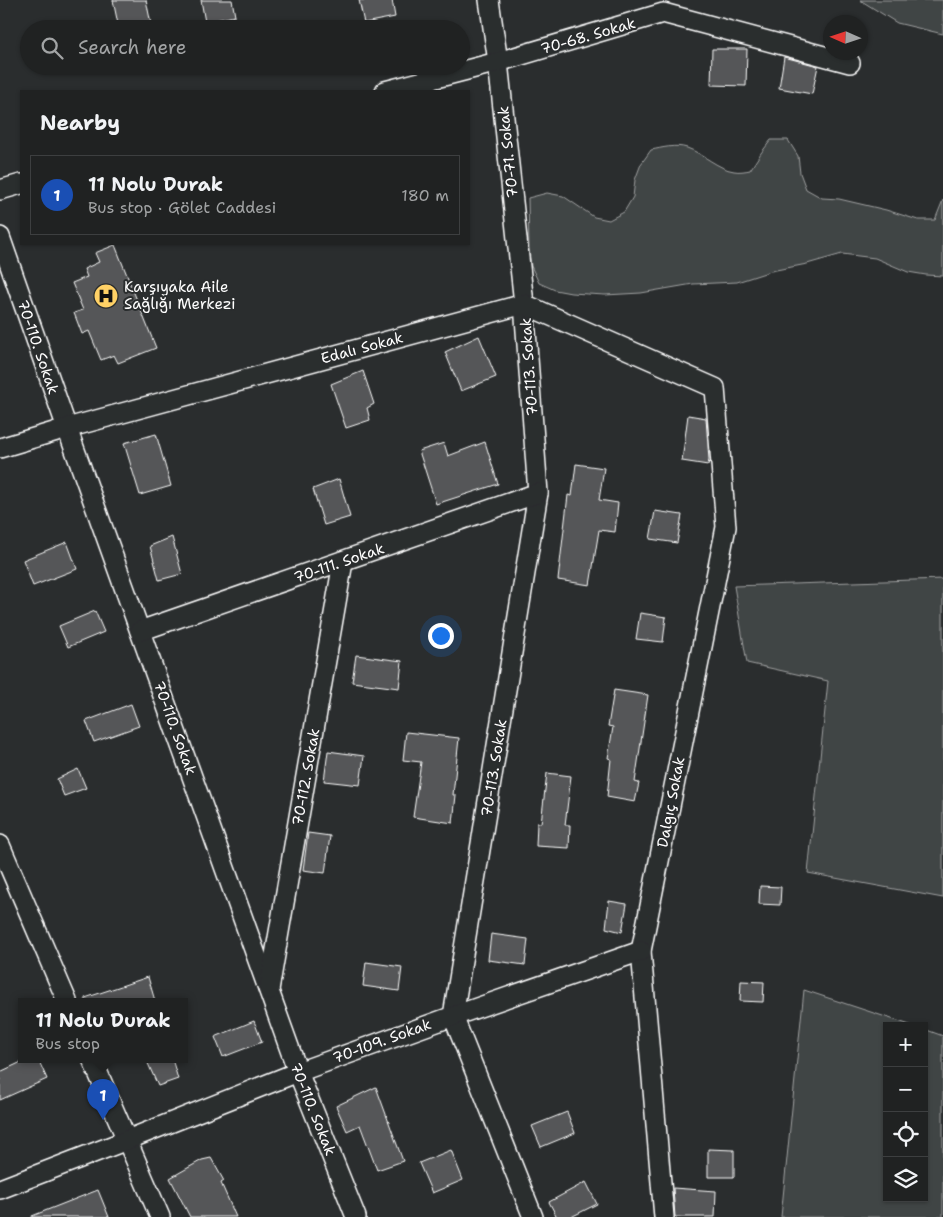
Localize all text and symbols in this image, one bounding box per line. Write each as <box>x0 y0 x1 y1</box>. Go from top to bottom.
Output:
street label: 70-68. Sokak <box>538 13 638 59</box>
north arrow <box>823 15 868 60</box>
search box <box>20 20 470 75</box>
icon: search <box>38 34 66 62</box>
text: Search here <box>78 35 187 60</box>
street label: 70-71. Sokak <box>493 105 523 199</box>
text: Nearby <box>40 109 120 137</box>
text: 11 Nolu Durak <box>88 172 223 197</box>
text: 1 <box>53 185 61 206</box>
text: 180 m <box>401 185 449 206</box>
text: Bus stop · Gölet Caddesi <box>88 197 276 218</box>
place label: Karşıyaka Aile Sağlığı Merkezi <box>124 277 235 314</box>
hospital icon: Karşıyaka Aile Sağlığı Merkezi <box>93 283 119 309</box>
street label: 70-110. Sokak <box>12 297 64 397</box>
street label: 70-113. Sokak <box>516 317 542 417</box>
street label: Edalı Sokak <box>319 327 405 369</box>
street label: 70-111. Sokak <box>291 538 387 588</box>
your location <box>428 623 454 649</box>
street label: 70-110. Sokak <box>149 678 201 778</box>
street label: 70-113. Sokak <box>476 718 512 818</box>
street label: 70-112. Sokak <box>288 727 324 827</box>
street label: Dalgıç Sokak <box>652 755 690 849</box>
popup <box>18 998 188 1063</box>
text: 11 Nolu Durak <box>35 1008 171 1033</box>
street label: 70-109. Sokak <box>330 1014 434 1068</box>
map controls <box>883 1022 928 1202</box>
button: + <box>883 1022 928 1067</box>
text: Bus stop <box>35 1033 100 1054</box>
street label: 70-110. Sokak <box>285 1060 341 1158</box>
button: − <box>883 1067 928 1112</box>
pin: 1 <box>87 1079 119 1120</box>
button: locate <box>883 1112 928 1157</box>
button: layers <box>883 1157 928 1202</box>

